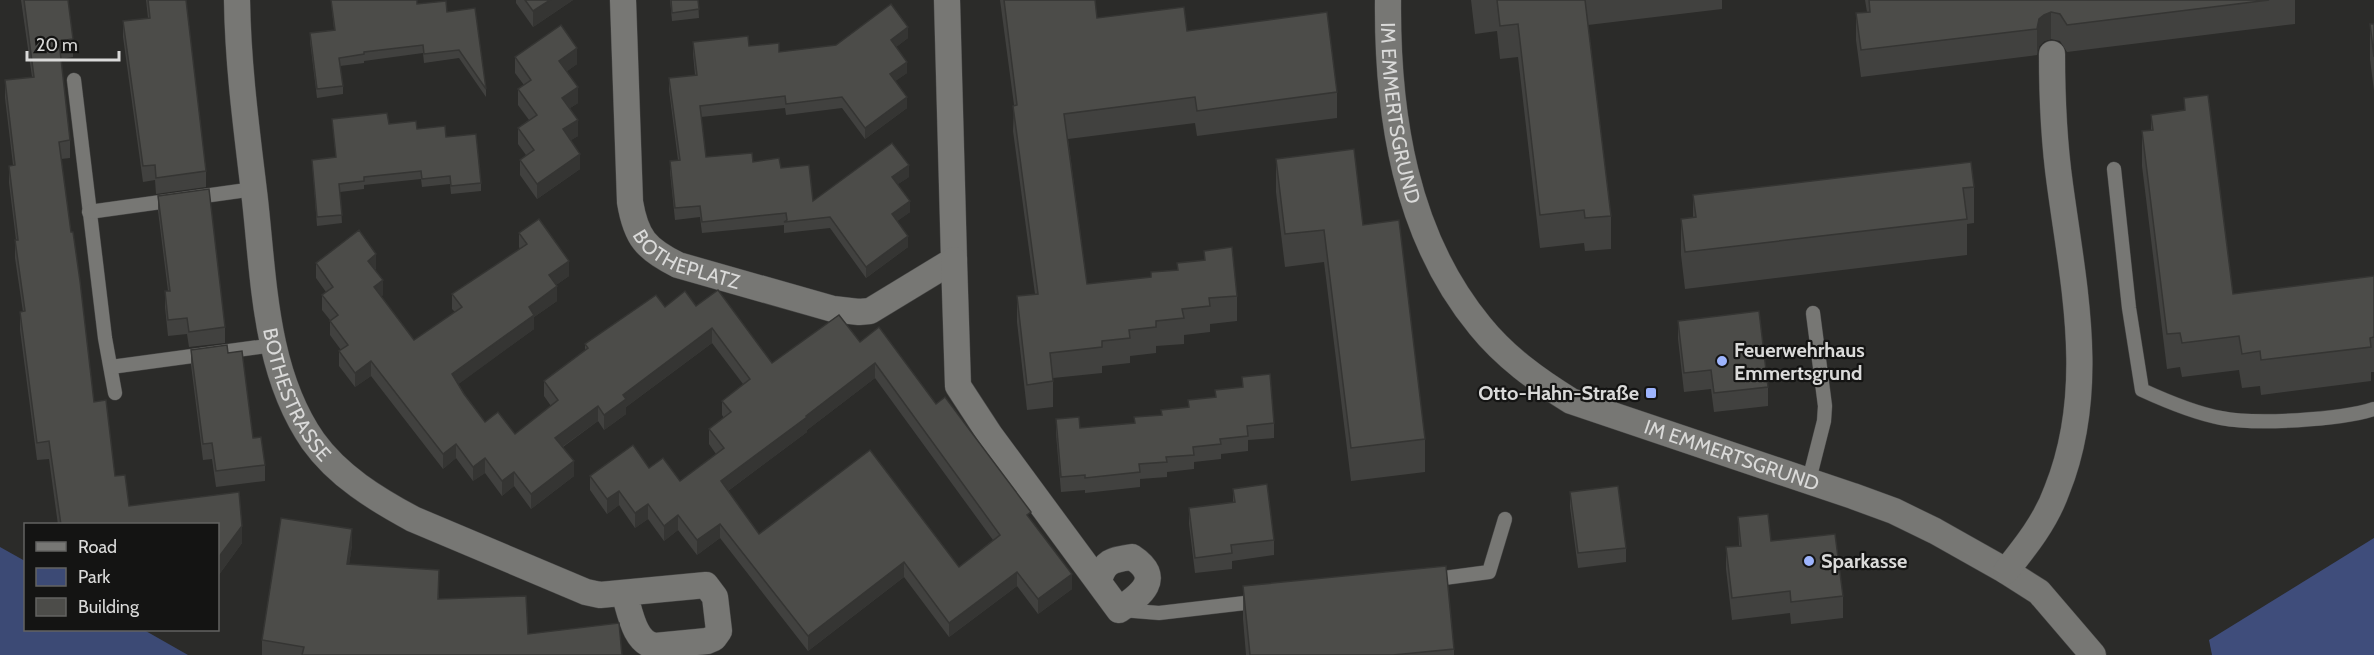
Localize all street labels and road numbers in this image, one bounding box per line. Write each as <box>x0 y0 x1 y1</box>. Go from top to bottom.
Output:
street label: IM EMMERTSGRUND <box>1376 22 1426 207</box>
street label: BOTHEPLATZ <box>628 225 743 294</box>
street label: BOTHESTRASSE <box>258 326 336 466</box>
street label: IM EMMERTSGRUND <box>1641 415 1822 496</box>

